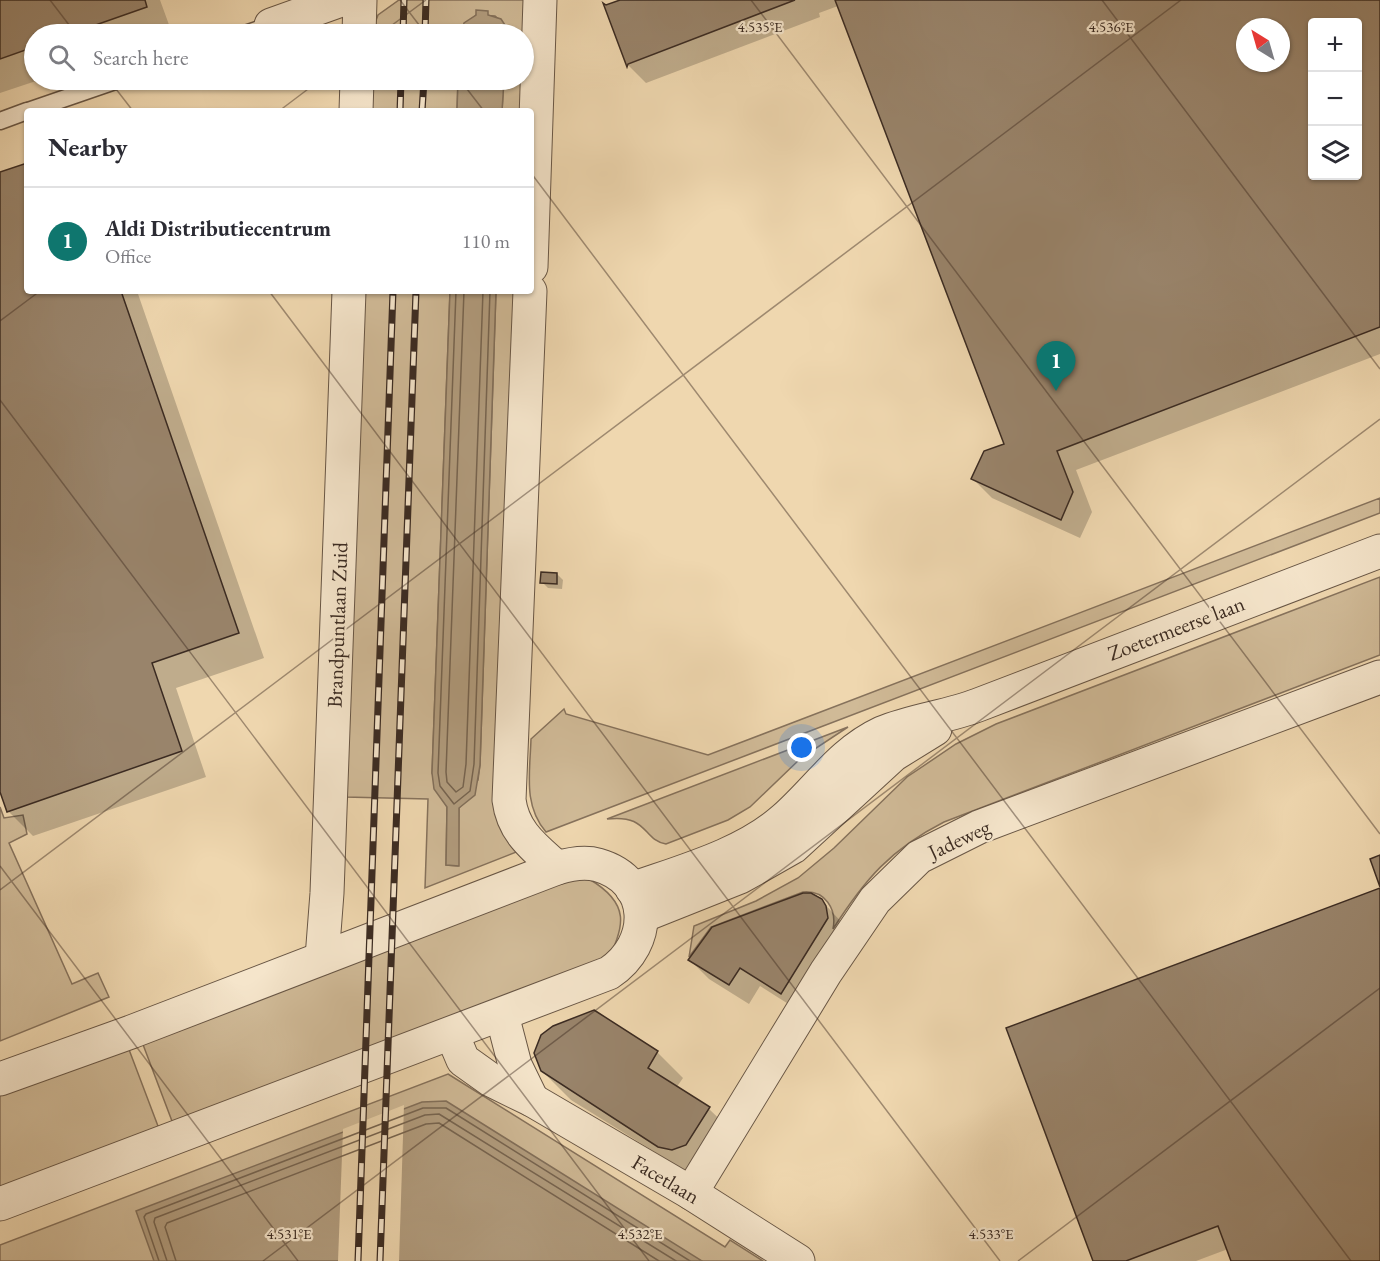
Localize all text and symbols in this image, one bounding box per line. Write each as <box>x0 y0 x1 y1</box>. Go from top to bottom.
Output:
text: 4.535°E <box>737 17 783 36</box>
text: 4.536°E <box>1088 17 1134 36</box>
north arrow <box>1236 18 1290 72</box>
map controls <box>1308 18 1362 180</box>
button: + <box>1308 18 1362 72</box>
search box <box>24 24 534 90</box>
icon: search <box>45 41 78 74</box>
text: Search here <box>93 43 188 72</box>
button: − <box>1308 72 1362 126</box>
button: layers <box>1308 126 1362 180</box>
text: Nearby <box>48 130 128 164</box>
text: Aldi Distributiecentrum <box>105 214 331 243</box>
text: 1 <box>62 228 73 254</box>
text: 110 m <box>462 228 510 254</box>
text: Office <box>105 243 151 269</box>
pin: 1 <box>1036 342 1076 391</box>
street label: Brandpuntlaan Zuid <box>321 541 353 708</box>
street label: Zoetermeerse laan <box>1104 589 1248 667</box>
your location <box>787 733 816 762</box>
street label: Jadeweg <box>922 813 995 866</box>
street label: Facetlaan <box>627 1148 705 1210</box>
text: 4.531°E <box>266 1224 312 1243</box>
text: 4.532°E <box>617 1224 663 1243</box>
text: 4.533°E <box>968 1224 1014 1243</box>

